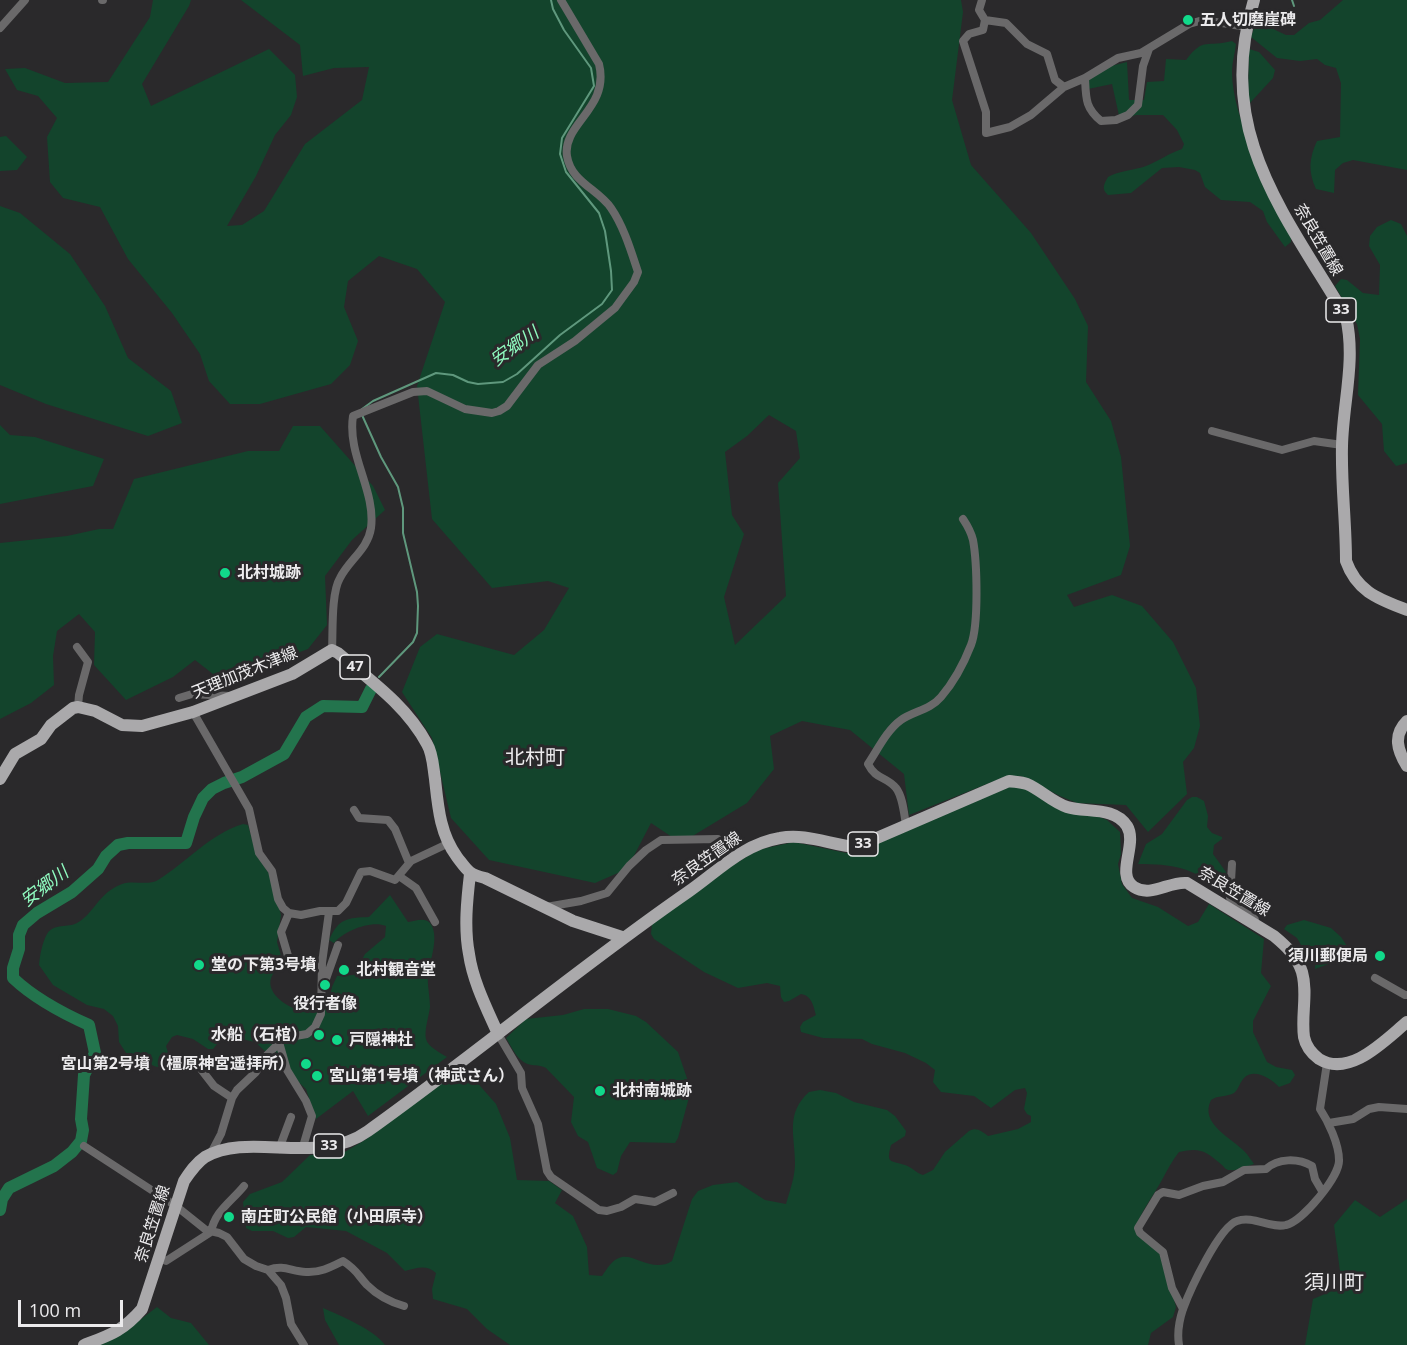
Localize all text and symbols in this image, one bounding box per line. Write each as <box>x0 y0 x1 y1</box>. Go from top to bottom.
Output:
place label: 五人切磨崖碑 <box>1200 10 1296 30</box>
marker: 五人切磨崖碑 <box>1181 13 1195 27</box>
street label: 奈良笠置線 <box>1290 201 1346 279</box>
road number: 33 <box>1326 298 1356 322</box>
water label: 安郷川 <box>487 323 543 371</box>
place label: 北村城跡 <box>237 563 301 583</box>
marker: 北村城跡 <box>218 566 232 580</box>
street label: 天理加茂木津線 <box>189 643 301 703</box>
road number: 47 <box>340 655 370 679</box>
district label: 北村町 <box>505 746 565 770</box>
street label: 奈良笠置線 <box>669 828 745 890</box>
road number: 33 <box>848 832 878 856</box>
water label: 安郷川 <box>17 862 73 912</box>
street label: 奈良笠置線 <box>1195 863 1273 921</box>
place label: 須川郵便局 <box>1288 946 1368 966</box>
marker: 須川郵便局 <box>1373 949 1387 963</box>
place label: 堂の下第3号墳 <box>211 955 316 975</box>
marker: 堂の下第3号墳 <box>192 958 206 972</box>
place label: 北村観音堂 <box>356 960 436 980</box>
marker: 北村観音堂 <box>337 963 351 977</box>
marker: 役行者像 <box>318 978 332 992</box>
place label: 役行者像 <box>293 994 357 1014</box>
place label: 水船（石棺） <box>211 1025 307 1045</box>
marker: 水船（石棺） <box>312 1028 326 1042</box>
place label: 戸隠神社 <box>349 1030 413 1050</box>
marker: 戸隠神社 <box>330 1033 344 1047</box>
place label: 宮山第2号墳（橿原神宮遥拝所） <box>61 1054 294 1074</box>
marker: 宮山第2号墳（橿原神宮遥拝所） <box>299 1057 313 1071</box>
place label: 宮山第1号墳（神武さん） <box>329 1066 514 1086</box>
marker: 宮山第1号墳（神武さん） <box>310 1069 324 1083</box>
place label: 北村南城跡 <box>612 1081 692 1101</box>
marker: 北村南城跡 <box>593 1084 607 1098</box>
road number: 33 <box>314 1134 344 1158</box>
street label: 奈良笠置線 <box>132 1183 174 1265</box>
place label: 南庄町公民館（小田原寺） <box>241 1207 433 1227</box>
marker: 南庄町公民館（小田原寺） <box>222 1210 236 1224</box>
district label: 須川町 <box>1304 1271 1364 1295</box>
scale bar <box>21 1288 126 1326</box>
text: 100 m <box>29 1298 81 1322</box>

